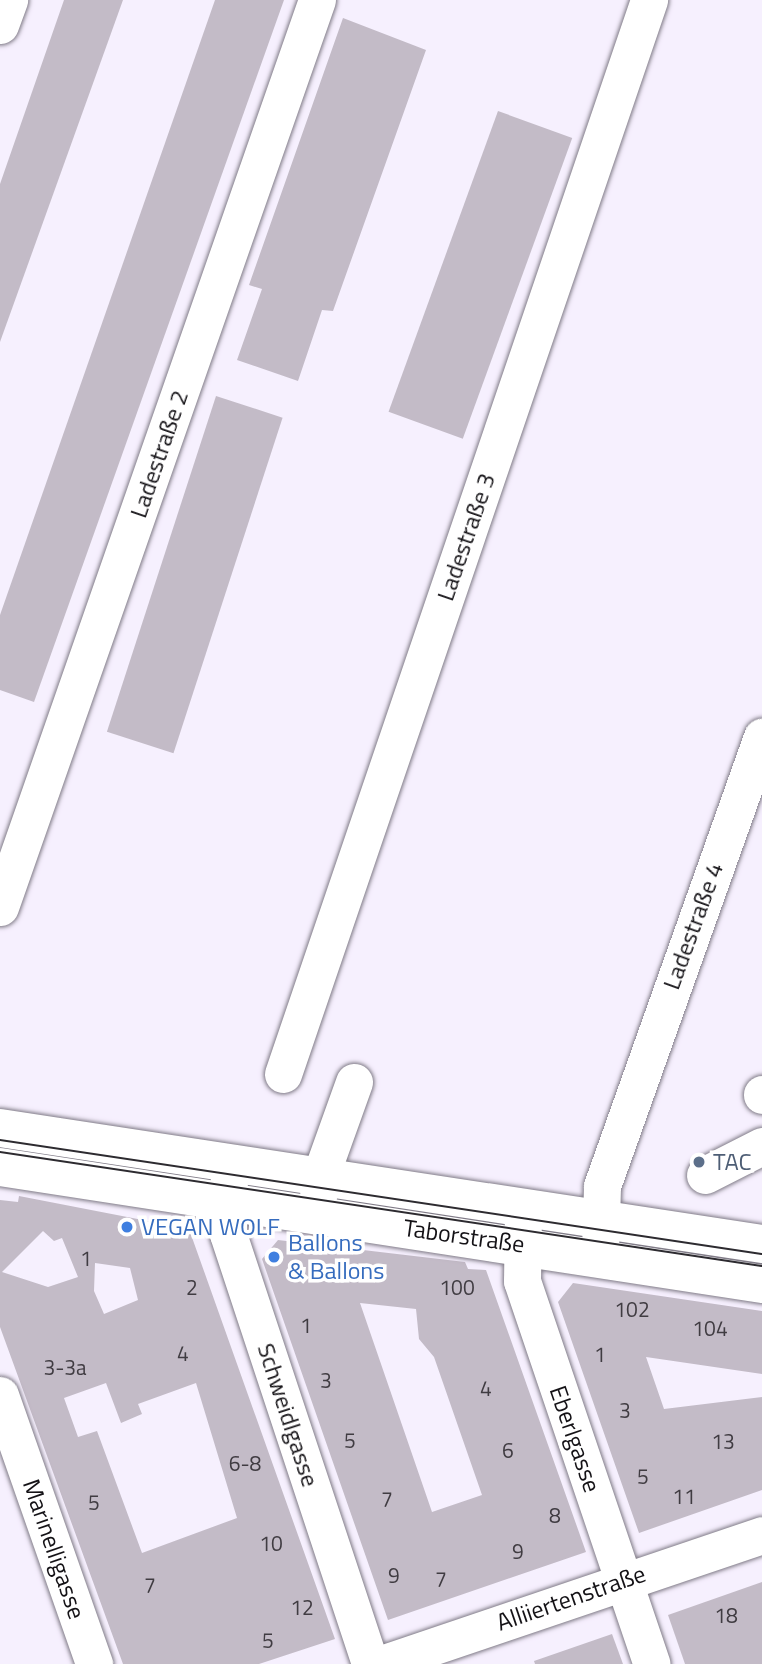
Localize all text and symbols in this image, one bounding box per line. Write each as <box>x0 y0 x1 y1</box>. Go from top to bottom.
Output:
street label: Ladestraße 2 <box>124 386 194 522</box>
street label: Ladestraße 3 <box>431 469 501 605</box>
street label: Ladestraße 4 <box>657 859 729 993</box>
place label: TAC <box>713 1148 752 1176</box>
marker: TAC <box>691 1154 707 1170</box>
place label: VEGAN WOLF <box>141 1213 280 1241</box>
street label: Taborstraße <box>402 1213 526 1259</box>
marker: VEGAN WOLF <box>119 1219 135 1235</box>
place label: Ballons & Ballons <box>288 1229 384 1285</box>
house number: 1 <box>80 1245 92 1271</box>
marker: Ballons & Ballons <box>266 1249 282 1265</box>
house number: 2 <box>186 1274 198 1300</box>
house number: 100 <box>439 1274 475 1300</box>
house number: 102 <box>614 1296 650 1322</box>
house number: 1 <box>300 1312 312 1338</box>
house number: 104 <box>692 1315 728 1341</box>
house number: 4 <box>177 1340 189 1366</box>
street label: Schweidlgasse <box>251 1340 325 1490</box>
house number: 1 <box>594 1341 606 1367</box>
house number: 3-3a <box>43 1354 87 1380</box>
house number: 3 <box>320 1367 332 1393</box>
house number: 4 <box>480 1375 492 1401</box>
street label: Eberlgasse <box>543 1382 607 1496</box>
house number: 3 <box>619 1397 631 1423</box>
house number: 5 <box>344 1427 356 1453</box>
house number: 13 <box>711 1428 735 1454</box>
house number: 6 <box>502 1437 514 1463</box>
house number: 6-8 <box>229 1450 261 1476</box>
house number: 5 <box>637 1463 649 1489</box>
street label: Marinelligasse <box>17 1475 91 1623</box>
house number: 11 <box>672 1483 696 1509</box>
house number: 7 <box>381 1486 393 1512</box>
house number: 5 <box>88 1489 100 1515</box>
house number: 8 <box>549 1502 561 1528</box>
house number: 10 <box>259 1530 283 1556</box>
house number: 9 <box>512 1538 524 1564</box>
street label: Alliiertenstraße <box>493 1559 649 1637</box>
house number: 9 <box>388 1562 400 1588</box>
house number: 7 <box>435 1566 447 1592</box>
house number: 7 <box>144 1572 156 1598</box>
house number: 12 <box>290 1594 314 1620</box>
house number: 18 <box>714 1602 738 1628</box>
house number: 5 <box>262 1627 274 1653</box>

